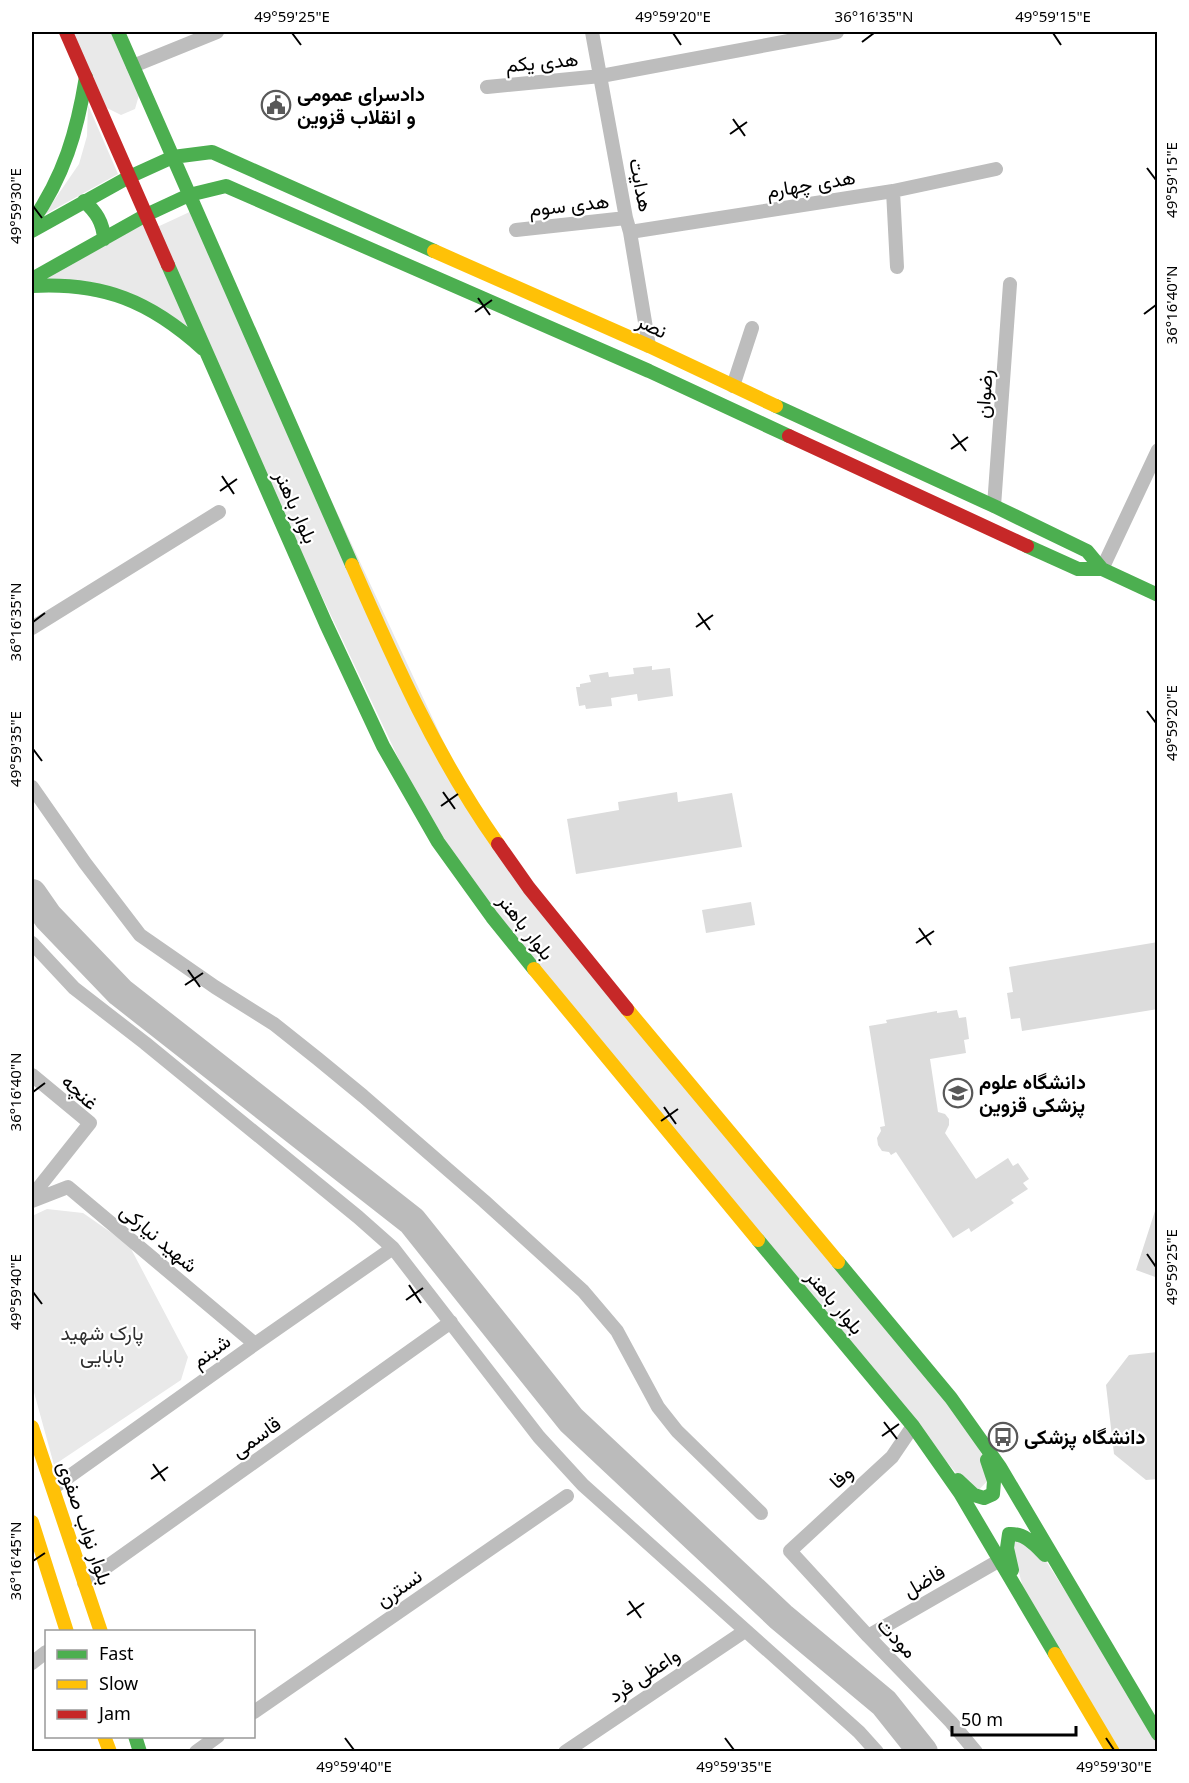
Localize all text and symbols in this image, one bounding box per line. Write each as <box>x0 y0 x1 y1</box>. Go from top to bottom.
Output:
text: 49°59'25"E <box>254 6 330 26</box>
text: 49°59'20"E <box>635 6 711 26</box>
text: 36°16'35"N <box>835 6 913 26</box>
text: 49°59'15"E <box>1015 6 1091 26</box>
street label: هدی یکم <box>504 45 579 78</box>
place label: دادسرای عمومی و انقلاب قزوین <box>297 80 425 130</box>
public building icon: دادسرای عمومی و انقلاب قزوین <box>260 89 292 121</box>
text: 49°59'15"E <box>1161 142 1181 218</box>
street label: هدایت <box>623 156 660 214</box>
street label: هدی چهارم <box>765 163 857 205</box>
text: 49°59'30"E <box>5 168 25 244</box>
street label: هدی سوم <box>528 187 610 222</box>
text: 36°16'40"N <box>1161 266 1181 344</box>
street label: نصر <box>632 306 672 344</box>
street label: رضوان <box>968 369 999 419</box>
street label: بلوار باهنر <box>268 465 325 548</box>
text: 36°16'35"N <box>5 583 25 661</box>
text: 49°59'20"E <box>1161 685 1181 761</box>
text: 49°59'35"E <box>5 711 25 787</box>
street label: بلوار باهنر <box>491 887 561 965</box>
text: 36°16'40"N <box>5 1053 25 1131</box>
street label: غنچه <box>55 1068 105 1116</box>
place label: دانشگاه علوم پزشکی قزوین <box>979 1068 1086 1119</box>
school or university icon: دانشگاه علوم پزشکی قزوین <box>942 1077 974 1109</box>
street label: شهید نیارکی <box>115 1197 204 1278</box>
text: 49°59'25"E <box>1161 1229 1181 1305</box>
text: 49°59'40"E <box>5 1254 25 1330</box>
street label: بلوار باهنر <box>800 1263 871 1340</box>
park label: پارک شهید بابایی <box>61 1319 143 1369</box>
street label: شبنم <box>186 1327 236 1374</box>
street label: قاسمی <box>225 1410 286 1463</box>
bus stop icon: دانشگاه پزشکی <box>987 1421 1019 1453</box>
place label: دانشگاه پزشکی <box>1024 1423 1145 1451</box>
street label: بلوار نواب صفوی <box>52 1457 119 1588</box>
street label: وفا <box>823 1459 858 1494</box>
text: 36°16'45"N <box>5 1522 25 1600</box>
street label: فاضل <box>898 1558 950 1603</box>
street label: نسترن <box>370 1562 427 1613</box>
street label: مودت <box>871 1612 923 1664</box>
legend <box>45 1630 255 1738</box>
text: Fast <box>99 1641 134 1665</box>
street label: واعظی فرد <box>603 1641 685 1708</box>
text: Slow <box>99 1671 138 1695</box>
scale bar <box>952 1699 1076 1737</box>
text: Jam <box>97 1701 131 1725</box>
text: 50 m <box>961 1707 1003 1731</box>
text: 49°59'40"E <box>316 1756 392 1776</box>
text: 49°59'35"E <box>696 1756 772 1776</box>
text: 49°59'30"E <box>1076 1756 1152 1776</box>

